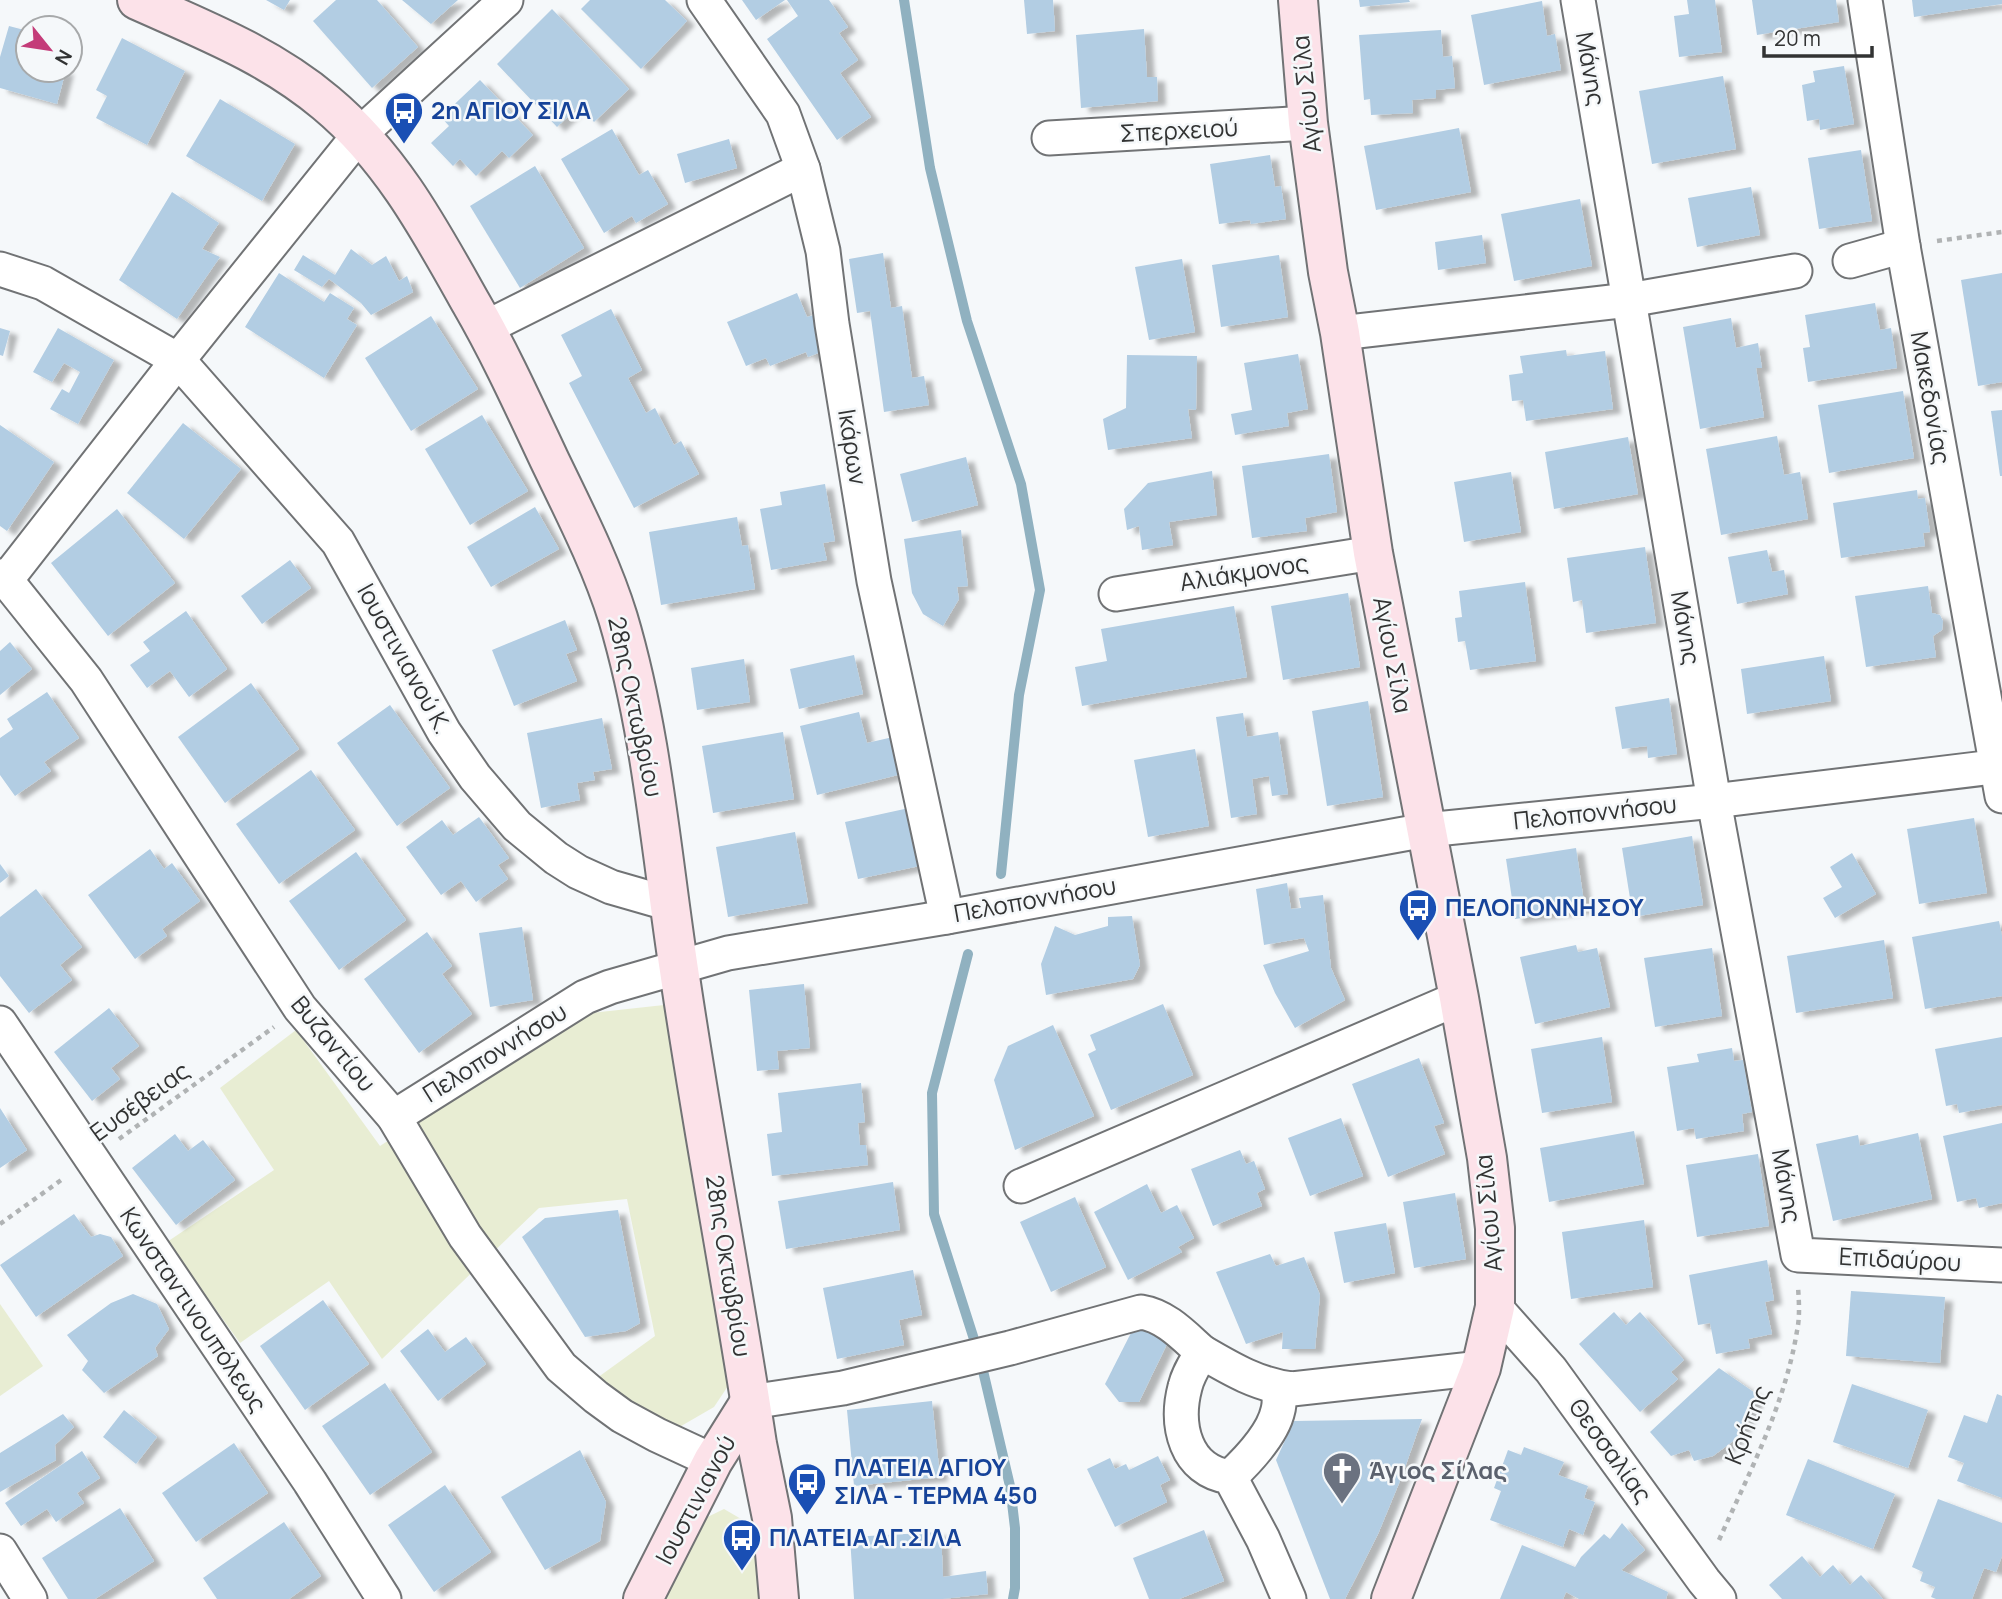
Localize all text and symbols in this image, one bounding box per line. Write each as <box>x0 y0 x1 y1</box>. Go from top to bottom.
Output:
north arrow <box>14 14 84 84</box>
scale bar <box>1764 14 1872 58</box>
text: 20 m <box>1774 24 1821 52</box>
street label: Μάνης <box>1569 29 1614 108</box>
street label: Αγίου Σίλα <box>1283 34 1328 155</box>
text: N <box>49 45 78 70</box>
bus stop icon: 2η ΑΓΙΟΥ ΣΙΛΑ <box>383 90 425 145</box>
place label: 2η ΑΓΙΟΥ ΣΙΛΑ <box>431 93 591 126</box>
street label: Σπερχειού <box>1119 110 1239 149</box>
street label: Μακεδονίας <box>1904 329 1959 467</box>
street label: Ικάρων <box>831 406 876 487</box>
street label: Αλιάκμονος <box>1177 545 1310 598</box>
street label: Ιουστινιανού Κ. <box>350 577 460 739</box>
street label: Μάνης <box>1664 588 1709 667</box>
street label: Αγίου Σίλα <box>1366 594 1421 716</box>
street label: 28ης Οκτωβρίου <box>601 613 672 800</box>
street label: Πελοποννήσου <box>1512 787 1678 836</box>
street label: Πελοποννήσου <box>951 868 1118 929</box>
bus stop icon: ΠΕΛΟΠΟΝΝΗΣΟΥ <box>1397 887 1439 942</box>
place label: ΠΕΛΟΠΟΝΝΗΣΟΥ <box>1445 890 1644 923</box>
street label: Βυζαντίου <box>284 988 384 1098</box>
street label: Πελοποννήσου <box>416 994 573 1109</box>
street label: Ευσέβειας <box>83 1053 196 1148</box>
street label: Μάνης <box>1765 1146 1810 1225</box>
street label: Αγίου Σίλα <box>1466 1153 1509 1273</box>
street label: 28ης Οκτωβρίου <box>699 1172 760 1359</box>
street label: Κωνσταντινουπόλεως <box>113 1200 275 1418</box>
street label: Επιδαύρου <box>1838 1239 1962 1278</box>
street label: Κρήτης <box>1716 1380 1777 1469</box>
street label: Θεσσαλίας <box>1562 1391 1660 1509</box>
street label: Ιουστινιανού <box>647 1429 743 1570</box>
place label: ΠΛΑΤΕΙΑ ΑΓΙΟΥ ΣΙΛΑ - ΤΕΡΜΑ 450 <box>834 1450 1038 1511</box>
church icon: Άγιος Σίλας <box>1321 1450 1363 1505</box>
place label: Άγιος Σίλας <box>1369 1453 1507 1486</box>
bus stop icon: ΠΛΑΤΕΙΑ ΑΓΙΟΥ ΣΙΛΑ - ΤΕΡΜΑ 450 <box>786 1461 828 1516</box>
bus stop icon: ΠΛΑΤΕΙΑ ΑΓ.ΣΙΛΑ <box>721 1517 763 1572</box>
place label: ΠΛΑΤΕΙΑ ΑΓ.ΣΙΛΑ <box>769 1520 962 1553</box>

